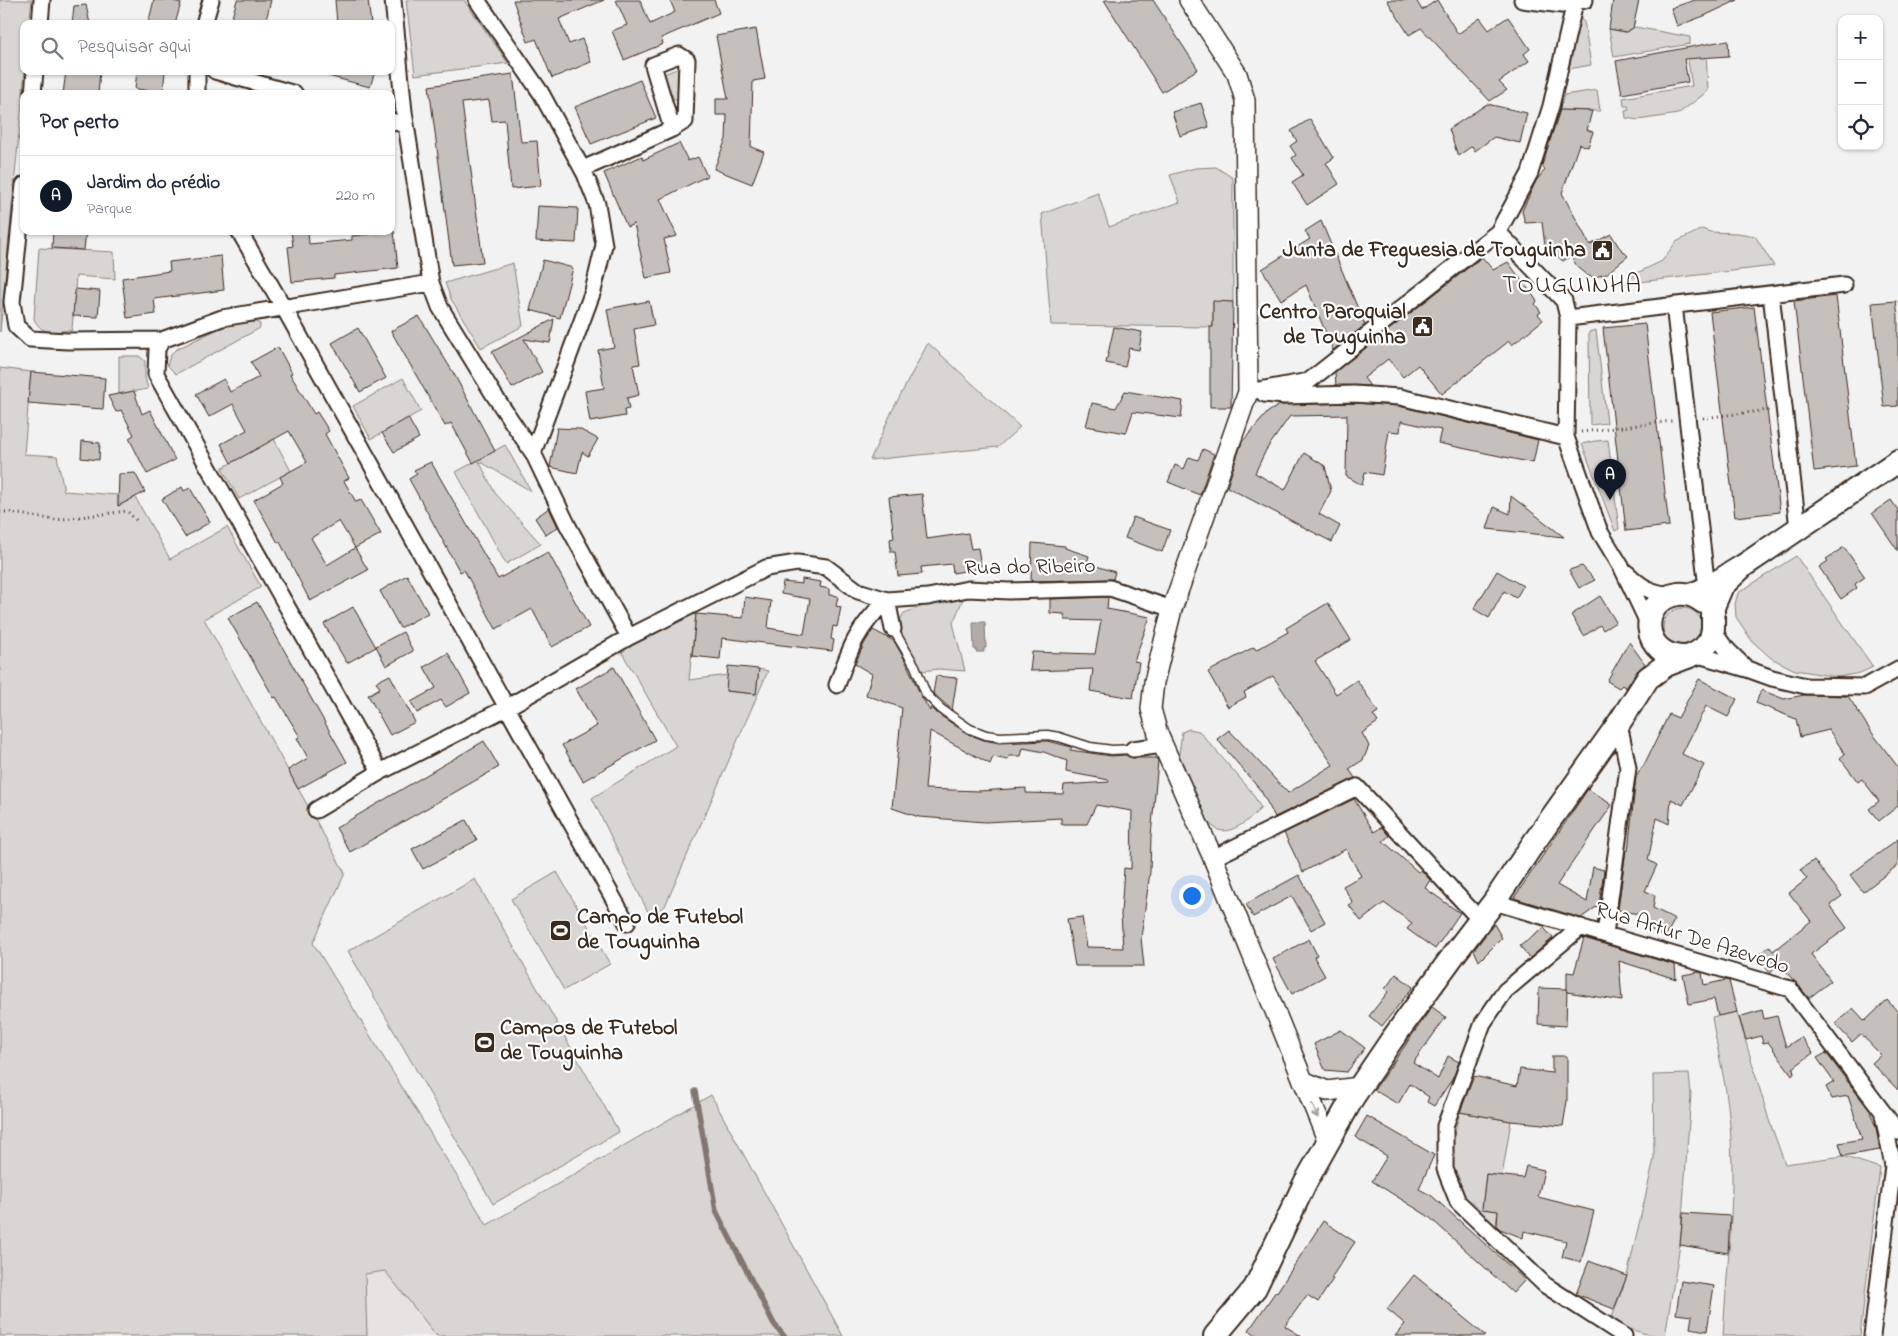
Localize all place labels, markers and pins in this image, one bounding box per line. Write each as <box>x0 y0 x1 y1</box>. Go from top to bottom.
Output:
place label: Junta de Freguesia de Touguinha <box>1282 235 1586 268</box>
public building icon: Junta de Freguesia de Touguinha <box>1590 239 1614 263</box>
place label: Centro Paroquial de Touguinha <box>1259 297 1406 355</box>
public building icon: Centro Paroquial de Touguinha <box>1410 314 1434 338</box>
pin: A <box>1594 459 1626 500</box>
place label: Campo de Futebol de Touguinha <box>577 902 744 960</box>
sports icon: Campo de Futebol de Touguinha <box>549 919 573 943</box>
place label: Campos de Futebol de Touguinha <box>500 1013 678 1071</box>
sports icon: Campos de Futebol de Touguinha <box>472 1030 496 1054</box>

